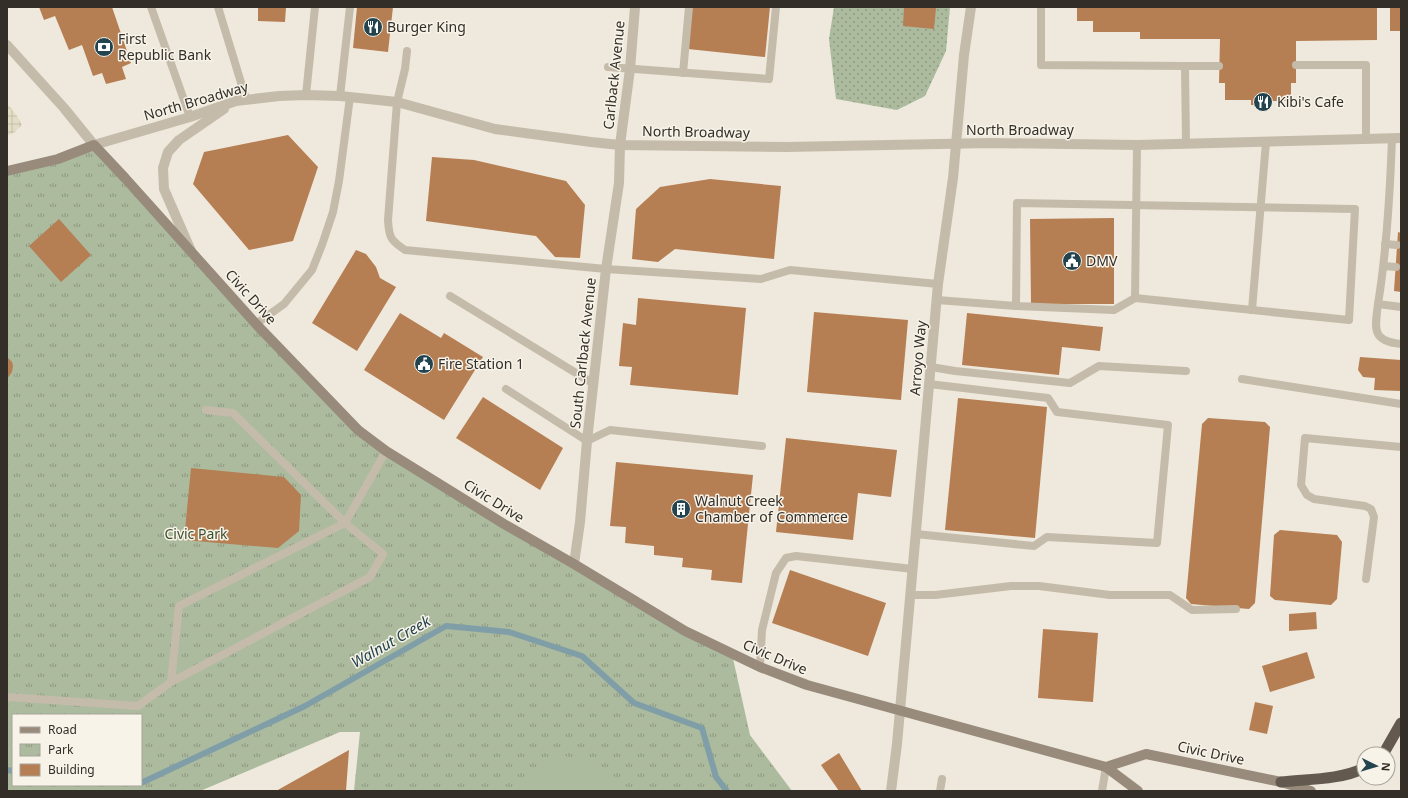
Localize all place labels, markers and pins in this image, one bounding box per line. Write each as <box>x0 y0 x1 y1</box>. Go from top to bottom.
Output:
restaurant icon: Burger King <box>362 16 384 38</box>
place label: Burger King <box>387 17 466 36</box>
place label: First Republic Bank <box>118 29 212 64</box>
bank icon: First Republic Bank <box>93 36 115 58</box>
restaurant icon: Kibi's Cafe <box>1252 91 1274 113</box>
place label: Kibi's Cafe <box>1277 92 1344 111</box>
public building icon: DMV <box>1061 250 1083 272</box>
place label: DMV <box>1086 251 1118 270</box>
public building icon: Fire Station 1 <box>413 353 435 375</box>
place label: Fire Station 1 <box>438 354 524 373</box>
place label: Walnut Creek Chamber of Commerce <box>695 491 848 526</box>
building icon: Walnut Creek Chamber of Commerce <box>670 498 692 520</box>

